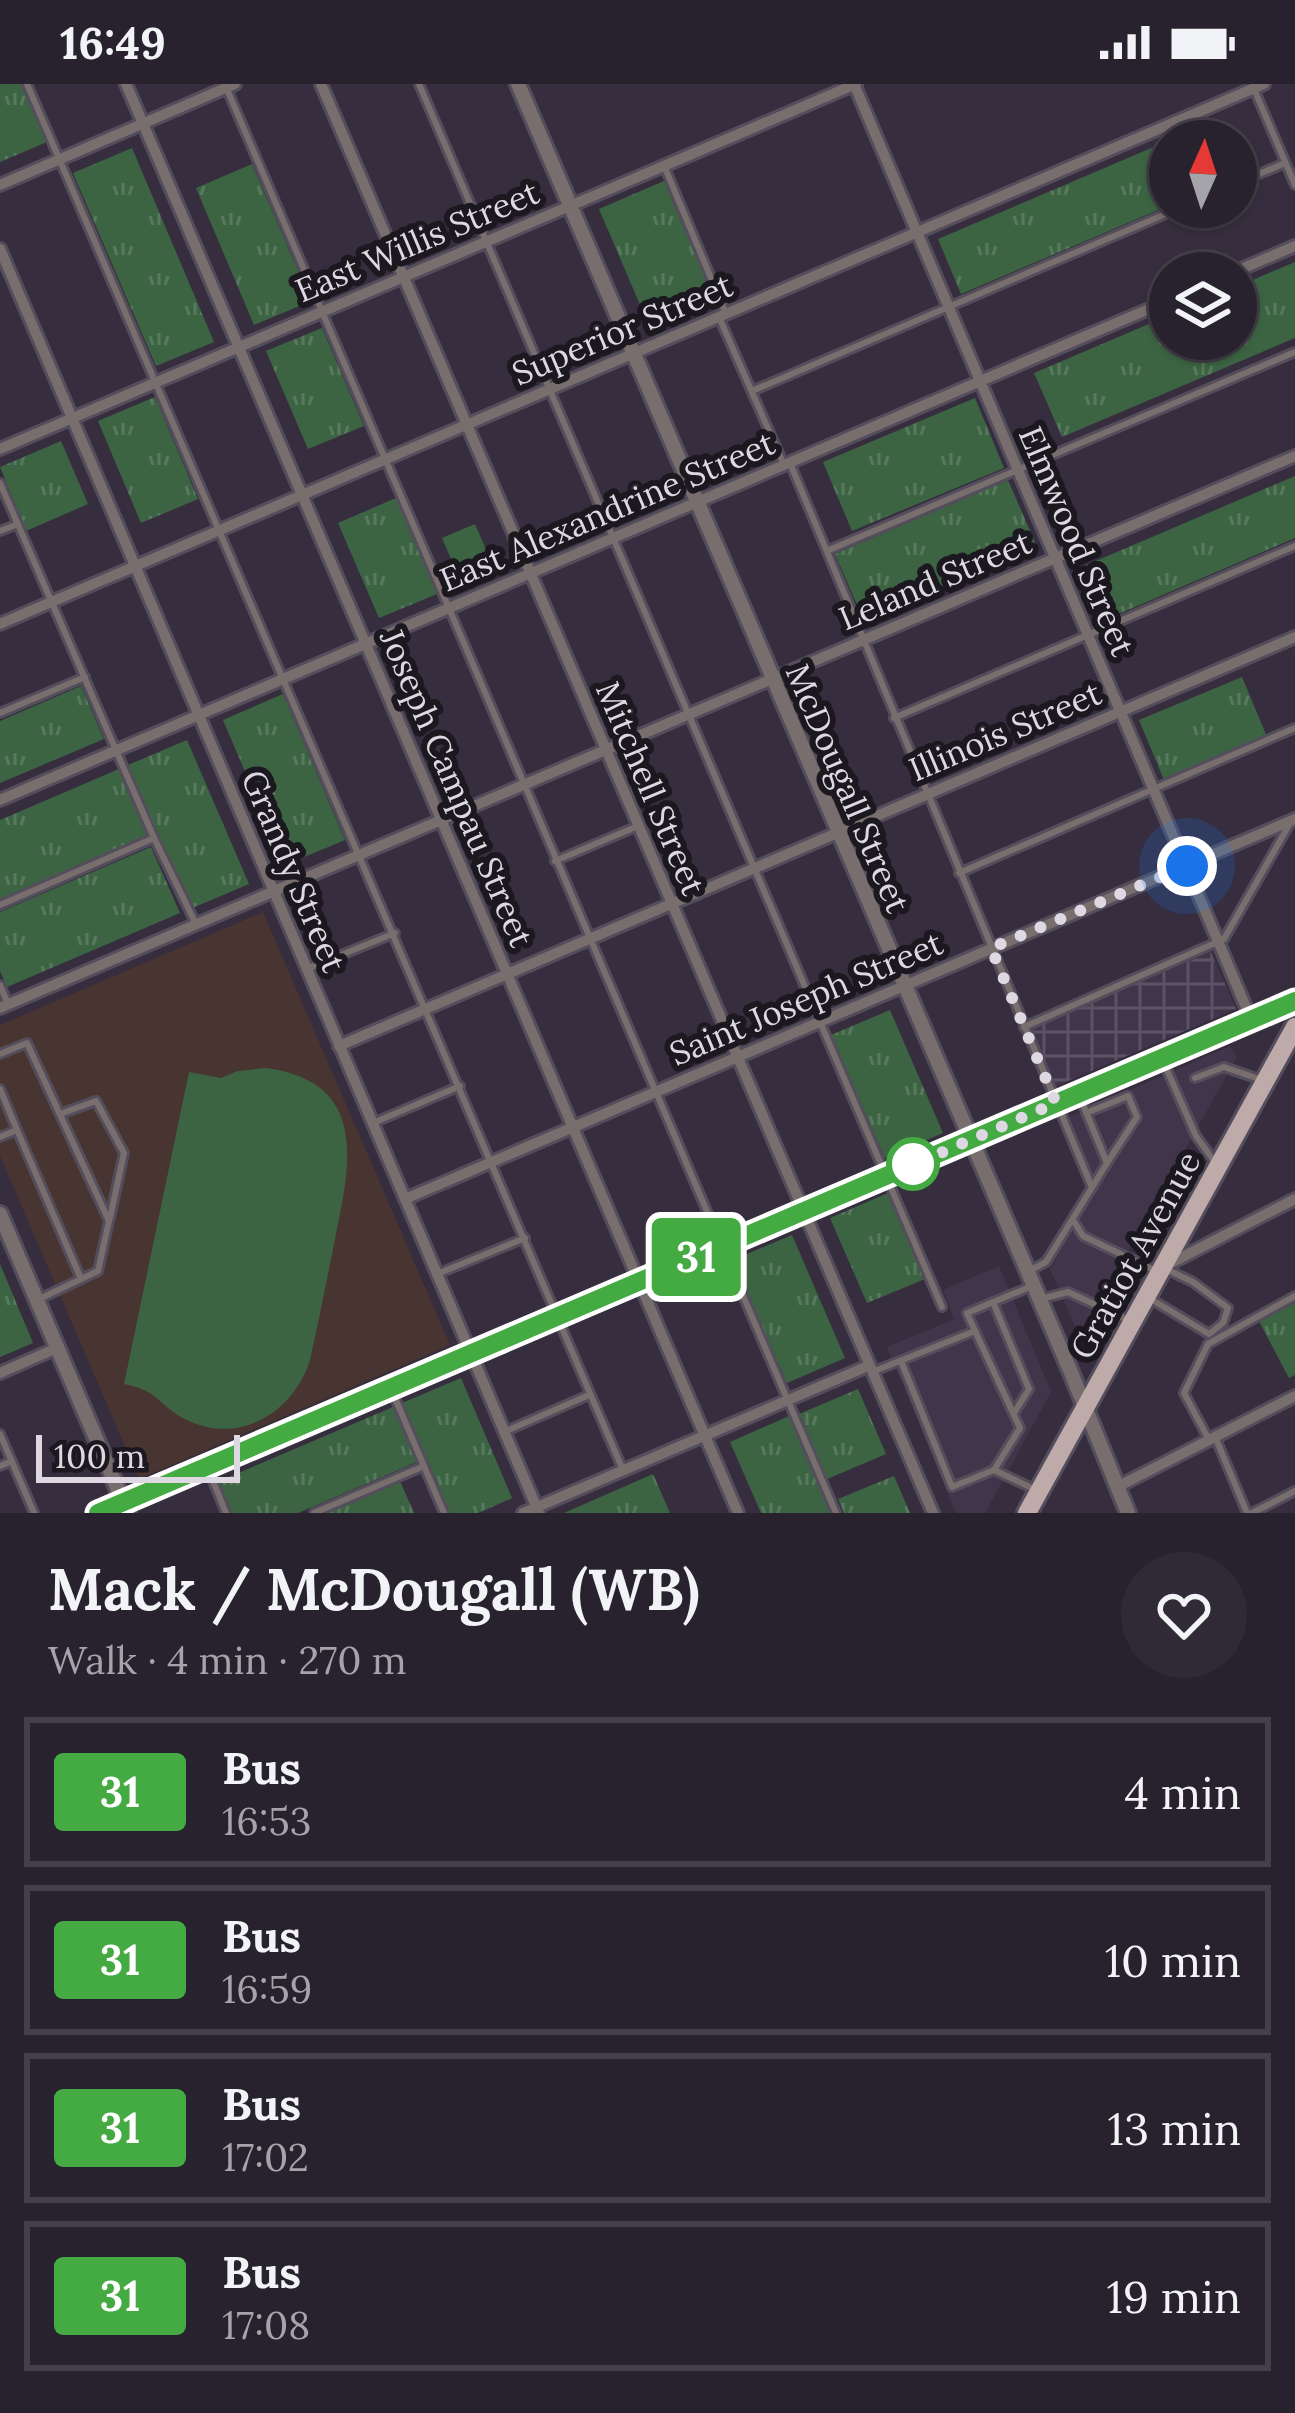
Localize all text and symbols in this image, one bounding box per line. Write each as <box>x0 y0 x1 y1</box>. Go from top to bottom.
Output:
text: 16:49 <box>60 14 166 71</box>
north arrow <box>1149 120 1257 228</box>
map controls <box>1149 120 1257 360</box>
street label: East Willis Street <box>289 171 545 311</box>
button: layers <box>1149 252 1257 360</box>
street label: Superior Street <box>506 264 739 394</box>
street label: Elmwood Street <box>1010 420 1144 662</box>
street label: East Alexandrine Street <box>433 421 781 601</box>
street label: Leland Street <box>832 521 1038 639</box>
street label: Joseph Campau Street <box>371 622 543 953</box>
street label: McDougall Street <box>777 657 919 919</box>
street label: Illinois Street <box>903 672 1107 790</box>
street label: Mitchell Street <box>587 675 715 901</box>
street label: Grandy Street <box>233 764 356 979</box>
your location <box>1157 836 1217 896</box>
street label: Saint Joseph Street <box>663 921 949 1074</box>
unlabelled marker <box>888 1139 938 1189</box>
street label: Gratiot Avenue <box>1061 1144 1209 1366</box>
line badge: 31 <box>642 1218 750 1296</box>
text: 31 <box>676 1230 716 1284</box>
scale bar <box>36 1429 240 1482</box>
text: 100 m <box>54 1435 145 1477</box>
button: heart <box>1121 1552 1247 1678</box>
text: Mack / McDougall (WB) <box>48 1553 700 1626</box>
text: Walk · 4 min · 270 m <box>48 1635 407 1685</box>
text: Bus <box>222 1739 301 1796</box>
text: 4 min <box>1125 1764 1241 1821</box>
text: 31 <box>100 1765 140 1819</box>
text: 16:53 <box>222 1796 311 1846</box>
text: Bus <box>222 1907 301 1964</box>
text: 10 min <box>1105 1932 1241 1989</box>
text: 31 <box>100 1933 140 1987</box>
text: 16:59 <box>222 1964 312 2014</box>
text: Bus <box>222 2075 301 2132</box>
text: 13 min <box>1108 2100 1241 2157</box>
text: 31 <box>100 2101 140 2155</box>
text: 17:02 <box>222 2132 309 2182</box>
text: Bus <box>222 2243 301 2300</box>
text: 19 min <box>1107 2268 1241 2325</box>
text: 31 <box>100 2269 140 2323</box>
text: 17:08 <box>222 2300 310 2350</box>

